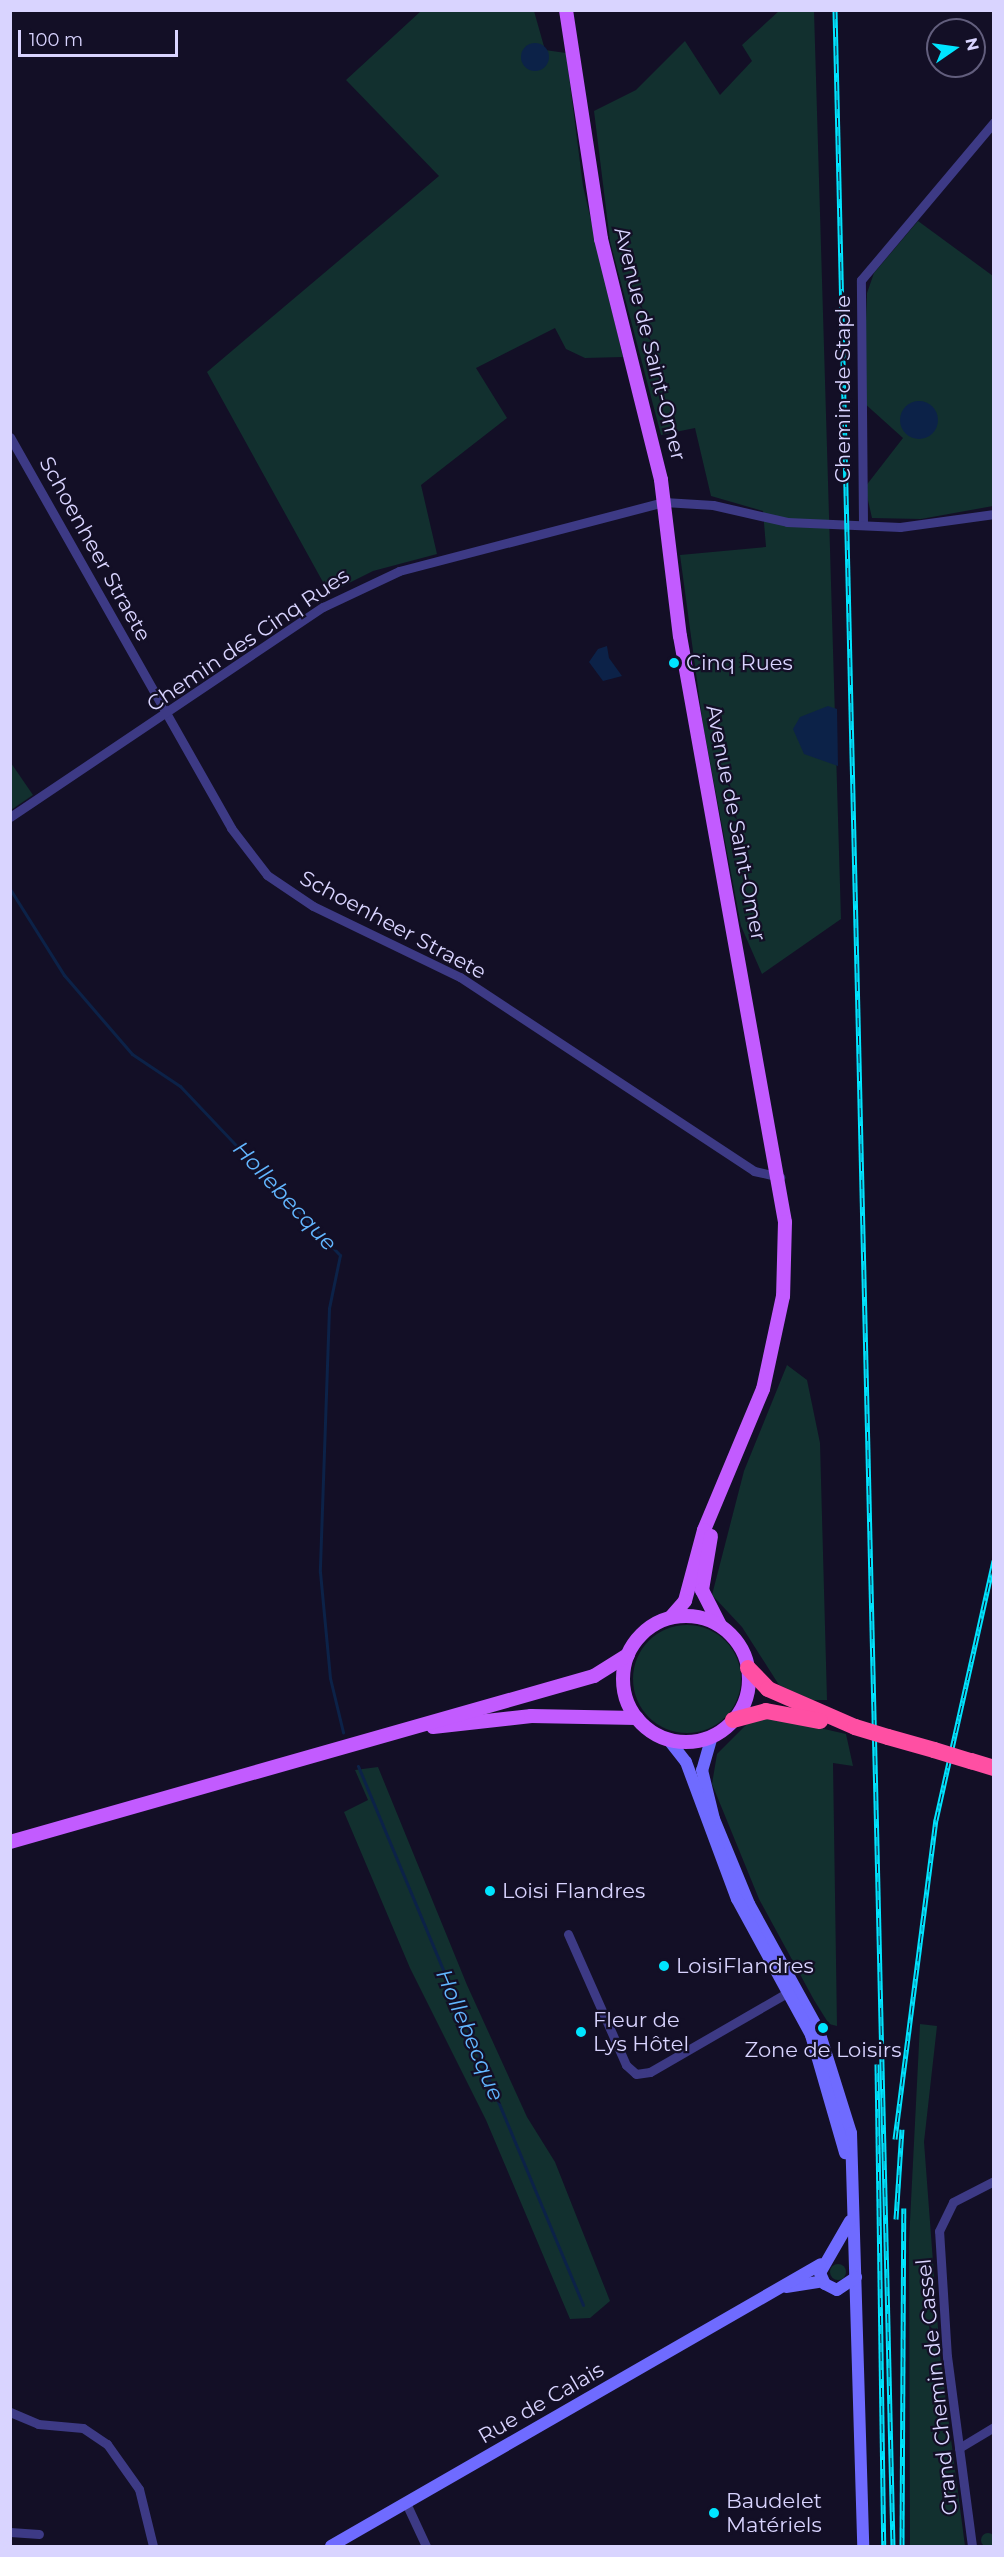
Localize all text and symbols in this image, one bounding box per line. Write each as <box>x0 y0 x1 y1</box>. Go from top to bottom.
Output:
scale bar <box>21 18 182 56</box>
north arrow <box>926 18 986 78</box>
text: 100 m <box>29 29 83 51</box>
text: N <box>961 36 983 53</box>
street label: Avenue de Saint-Omer <box>609 225 691 463</box>
street label: Chemin de Staple <box>830 295 856 483</box>
street label: Schoenheer Straete <box>34 452 156 646</box>
street label: Chemin des Cinq Rues <box>142 563 354 717</box>
place label: Cinq Rues <box>686 650 793 676</box>
marker: Cinq Rues <box>667 656 681 670</box>
street label: Avenue de Saint-Omer <box>701 703 771 943</box>
street label: Schoenheer Straete <box>296 865 490 985</box>
water label: Hollebecque <box>228 1136 342 1256</box>
place label: Loisi Flandres <box>502 1878 645 1904</box>
marker: Loisi Flandres <box>483 1884 497 1898</box>
place label: LoisiFlandres <box>676 1953 814 1979</box>
marker: LoisiFlandres <box>657 1959 671 1973</box>
water label: Hollebecque <box>430 1965 510 2105</box>
place label: Fleur de Lys Hôtel <box>593 2007 689 2057</box>
marker: Zone de Loisirs <box>816 2021 830 2035</box>
marker: Fleur de Lys Hôtel <box>574 2025 588 2039</box>
place label: Zone de Loisirs <box>745 2037 901 2063</box>
street label: Grand Chemin de Cassel <box>911 2257 963 2517</box>
street label: Rue de Calais <box>474 2357 608 2449</box>
place label: Baudelet Matériels <box>726 2488 822 2538</box>
marker: Baudelet Matériels <box>707 2506 721 2520</box>

